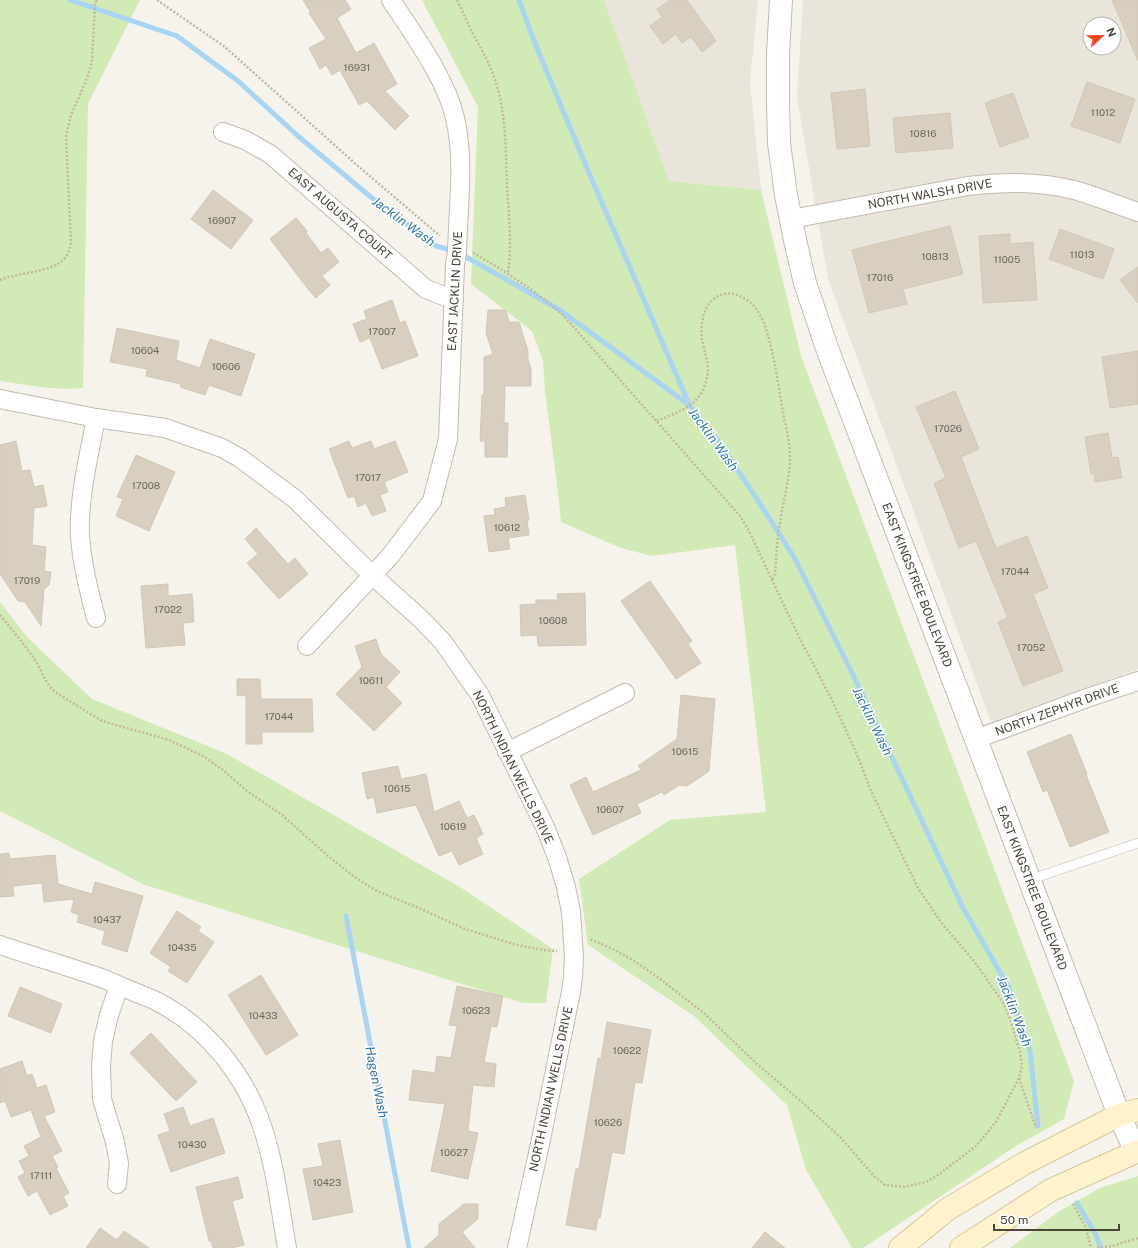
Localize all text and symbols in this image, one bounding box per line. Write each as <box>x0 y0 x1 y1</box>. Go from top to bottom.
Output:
north arrow <box>1082 16 1122 56</box>
text: N <box>1104 26 1118 38</box>
house number: 16931 <box>344 61 370 73</box>
house number: 11012 <box>1091 106 1115 118</box>
house number: 10816 <box>910 127 936 139</box>
street label: EAST AUGUSTA COURT <box>285 165 395 263</box>
street label: NORTH WALSH DRIVE <box>867 176 993 212</box>
water label: Jacklin Wash <box>369 193 438 249</box>
house number: 16907 <box>208 214 236 226</box>
street label: EAST JACKLIN DRIVE <box>445 231 465 351</box>
house number: 11013 <box>1070 248 1094 260</box>
house number: 10813 <box>922 250 948 262</box>
house number: 11005 <box>994 253 1020 265</box>
house number: 17016 <box>867 271 893 283</box>
house number: 17007 <box>368 325 396 337</box>
house number: 10604 <box>131 344 159 356</box>
house number: 10606 <box>212 360 240 372</box>
water label: Jacklin Wash <box>686 405 742 474</box>
house number: 17026 <box>934 422 962 434</box>
house number: 17017 <box>355 471 381 483</box>
house number: 17008 <box>132 479 160 491</box>
street label: EAST KINGSTREE BOULEVARD <box>879 501 955 669</box>
house number: 10612 <box>494 521 520 533</box>
house number: 17044 <box>1001 565 1029 577</box>
house number: 17019 <box>14 574 40 586</box>
house number: 17022 <box>154 603 182 615</box>
house number: 10608 <box>539 614 567 626</box>
house number: 17052 <box>1017 641 1045 653</box>
house number: 10611 <box>359 674 383 686</box>
street label: NORTH ZEPHYR DRIVE <box>993 681 1121 739</box>
water label: Jacklin Wash <box>849 684 896 758</box>
street label: NORTH INDIAN WELLS DRIVE <box>470 688 556 846</box>
house number: 17044 <box>265 710 293 722</box>
house number: 10615 <box>672 745 698 757</box>
house number: 10615 <box>384 782 410 794</box>
house number: 10607 <box>596 803 624 815</box>
street label: EAST KINGSTREE BOULEVARD <box>994 804 1070 972</box>
house number: 10619 <box>440 820 466 832</box>
house number: 10437 <box>93 913 121 925</box>
house number: 10435 <box>167 941 197 953</box>
water label: Jacklin Wash <box>994 974 1035 1049</box>
house number: 10623 <box>462 1004 490 1016</box>
street label: NORTH INDIAN WELLS DRIVE <box>527 1005 575 1173</box>
house number: 10433 <box>249 1009 278 1021</box>
house number: 10622 <box>613 1044 641 1056</box>
water label: Hagen Wash <box>362 1045 391 1119</box>
house number: 10626 <box>594 1116 622 1128</box>
house number: 10430 <box>178 1138 206 1150</box>
house number: 10627 <box>440 1146 468 1158</box>
house number: 17111 <box>30 1169 52 1181</box>
house number: 10423 <box>313 1176 341 1188</box>
scale bar <box>994 1206 1119 1232</box>
text: 50 m <box>1000 1213 1028 1227</box>

